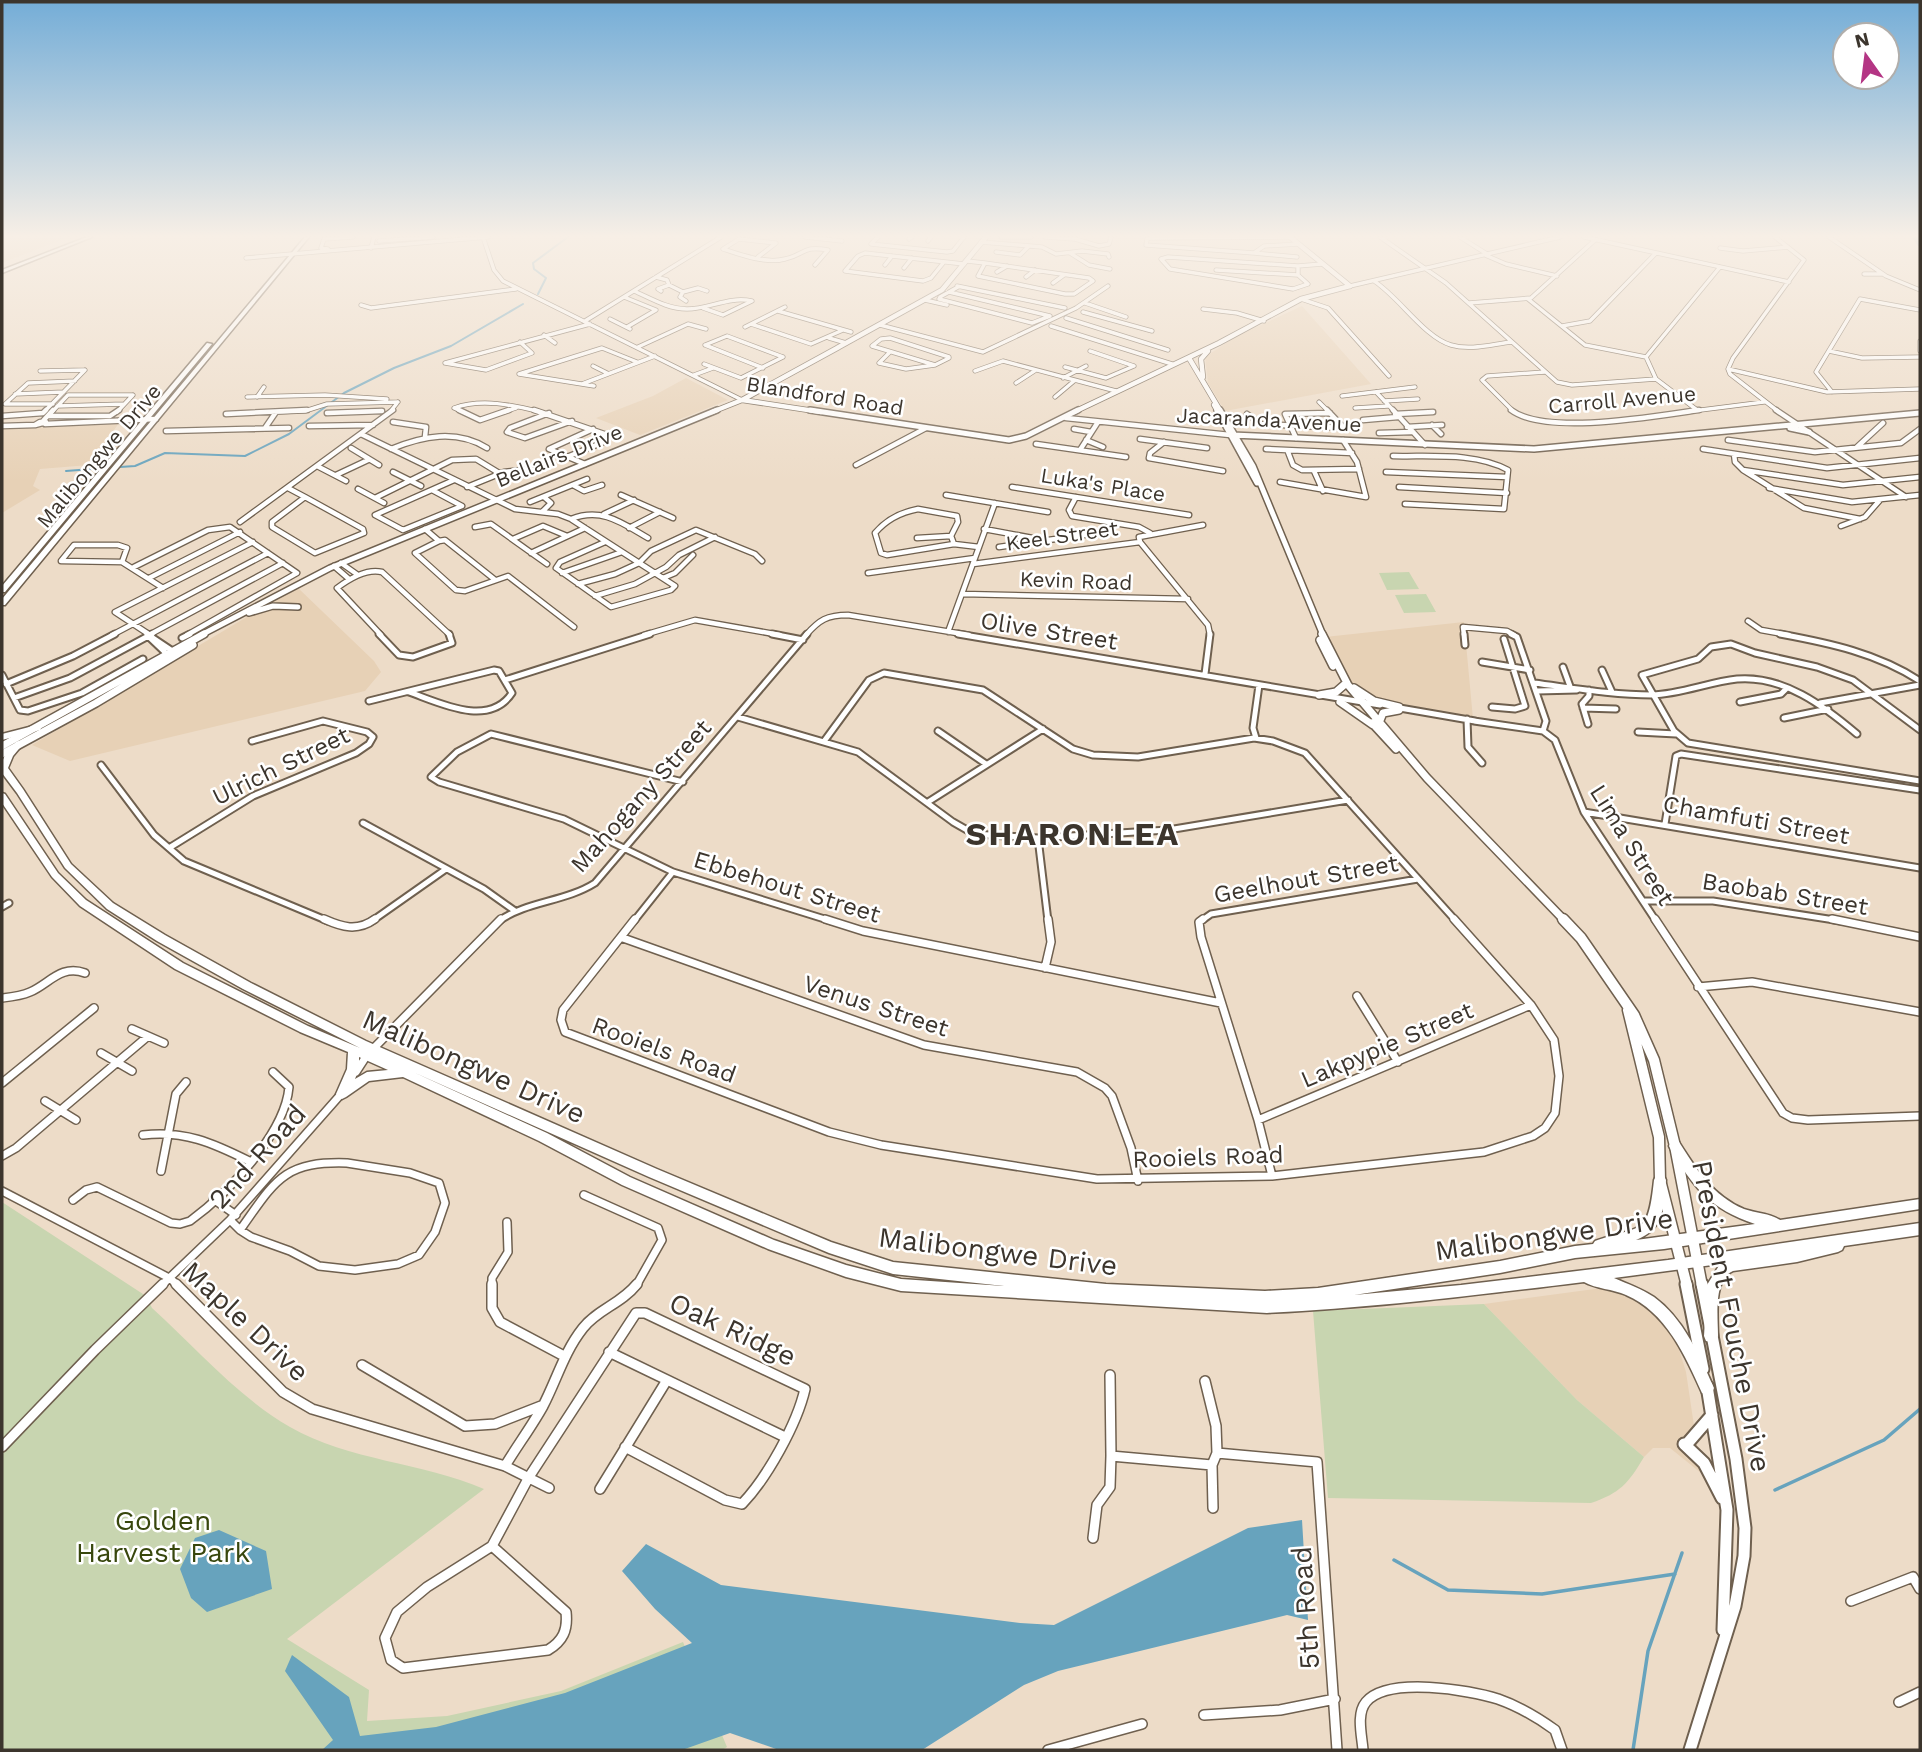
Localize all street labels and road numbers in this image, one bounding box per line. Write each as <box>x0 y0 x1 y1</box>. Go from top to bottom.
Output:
street label: Blandford Road <box>745 371 905 420</box>
street label: Malibongwe Drive <box>31 379 166 533</box>
street label: Carroll Avenue <box>1547 381 1697 418</box>
street label: Jacaranda Avenue <box>1176 402 1362 437</box>
street label: Bellairs Drive <box>492 419 626 492</box>
street label: Luka's Place <box>1039 462 1167 507</box>
street label: Keel Street <box>1004 515 1120 556</box>
street label: Kevin Road <box>1019 566 1133 595</box>
street label: Olive Street <box>978 606 1120 656</box>
street label: Mahogany Street <box>565 714 717 878</box>
street label: Ulrich Street <box>208 721 354 811</box>
street label: Lima Street <box>1584 779 1680 911</box>
street label: Chamfuti Street <box>1661 790 1851 850</box>
street label: Ebbehout Street <box>690 845 884 929</box>
street label: Geelhout Street <box>1212 849 1400 909</box>
street label: Baobab Street <box>1700 867 1870 921</box>
street label: Venus Street <box>800 969 952 1043</box>
street label: Lakpypie Street <box>1297 996 1477 1094</box>
street label: Malibongwe Drive <box>357 1003 590 1130</box>
street label: Rooiels Road <box>588 1011 740 1089</box>
street label: 2nd Road <box>202 1097 313 1215</box>
street label: Rooiels Road <box>1132 1140 1284 1174</box>
street label: President Fouche Drive <box>1685 1158 1778 1475</box>
street label: Malibongwe Drive <box>1433 1201 1675 1268</box>
street label: Malibongwe Drive <box>877 1220 1119 1283</box>
street label: Maple Drive <box>176 1254 316 1388</box>
street label: Oak Ridge <box>664 1286 801 1373</box>
street label: 5th Road <box>1285 1545 1326 1671</box>

